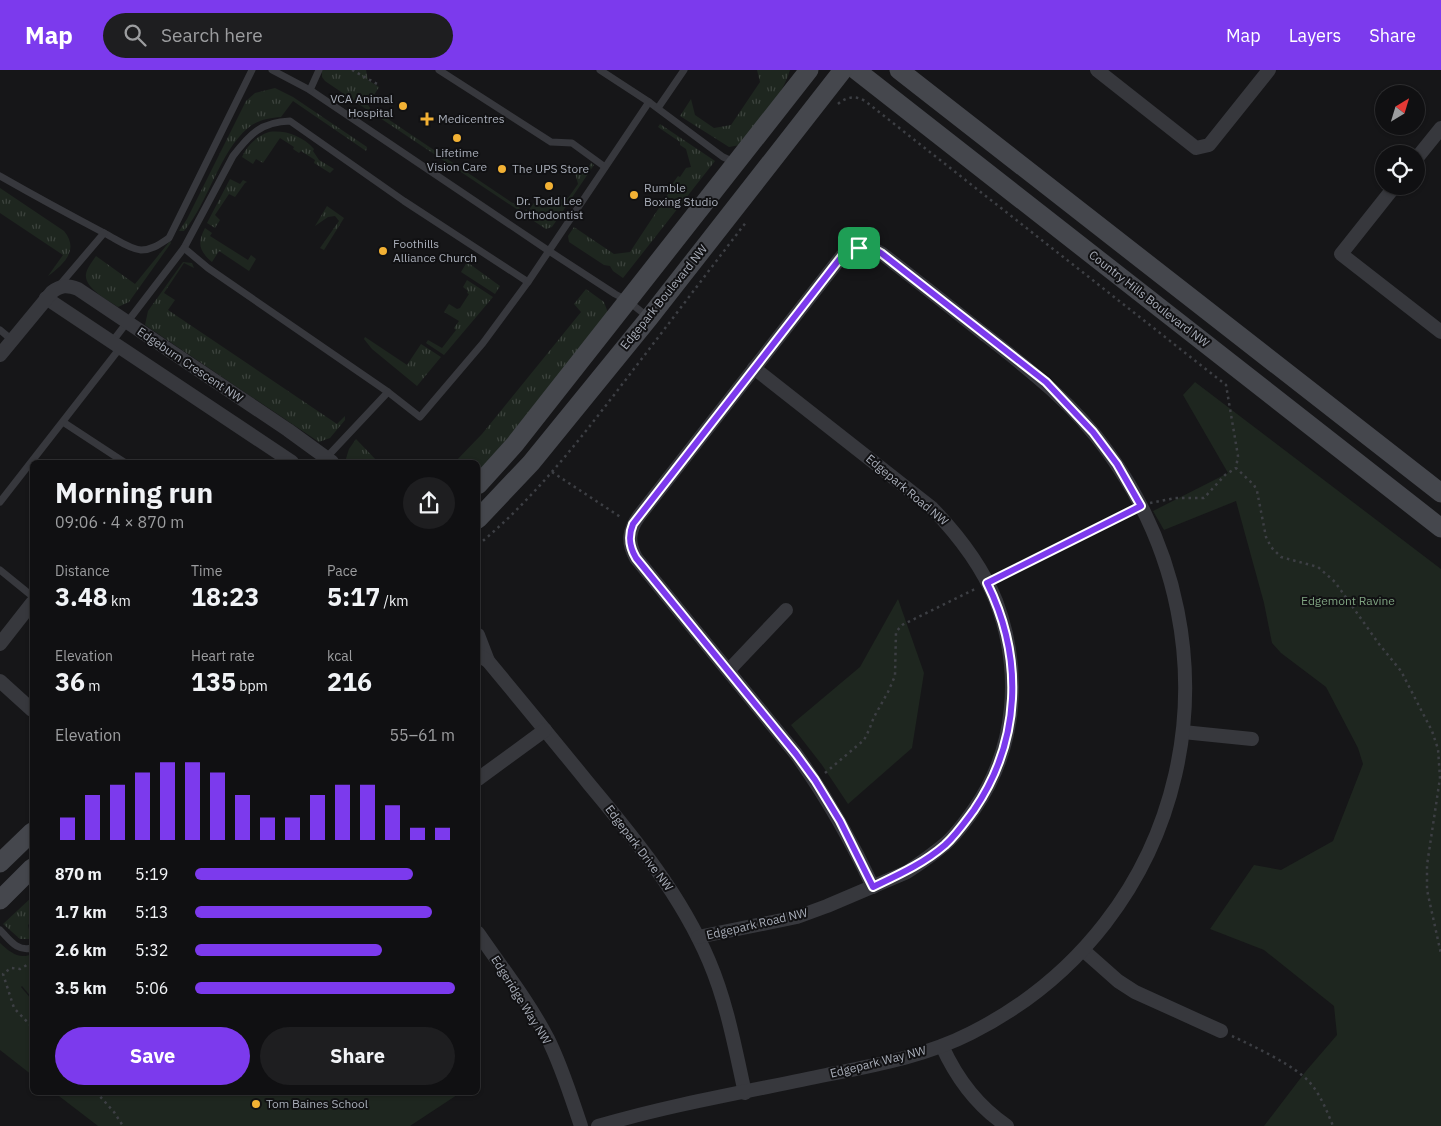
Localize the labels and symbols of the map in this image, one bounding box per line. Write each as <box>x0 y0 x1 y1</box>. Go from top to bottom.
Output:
north arrow <box>1375 85 1425 135</box>
place label: VCA Animal Hospital <box>330 91 393 120</box>
marker: VCA Animal Hospital <box>397 100 409 112</box>
place label: Medicentres <box>438 111 505 126</box>
marker: Medicentres <box>420 112 434 126</box>
marker: Lifetime Vision Care <box>451 132 463 144</box>
place label: Lifetime Vision Care <box>427 145 488 174</box>
place label: The UPS Store <box>512 161 590 176</box>
marker: The UPS Store <box>496 163 508 175</box>
marker: Dr. Todd Lee Orthodontist <box>543 180 555 192</box>
place label: Rumble Boxing Studio <box>644 180 718 209</box>
marker: Rumble Boxing Studio <box>628 189 640 201</box>
place label: Dr. Todd Lee Orthodontist <box>515 193 583 222</box>
pin <box>838 227 880 269</box>
place label: Foothills Alliance Church <box>393 236 477 265</box>
street label: Edgepark Boulevard NW <box>617 241 711 352</box>
marker: Foothills Alliance Church <box>377 245 389 257</box>
street label: Country Hills Boulevard NW <box>1086 247 1213 350</box>
street label: Edgeburn Crescent NW <box>135 324 246 406</box>
street label: Edgepark Road NW <box>863 451 952 529</box>
park label: Edgemont Ravine <box>1301 593 1395 608</box>
street label: Edgepark Drive NW <box>602 802 677 894</box>
street label: Edgepark Road NW <box>705 905 809 942</box>
street label: Edgeridge Way NW <box>488 953 555 1047</box>
street label: Edgepark Way NW <box>828 1042 928 1081</box>
place label: Tom Baines School <box>266 1096 368 1111</box>
marker: Tom Baines School <box>250 1098 262 1110</box>

